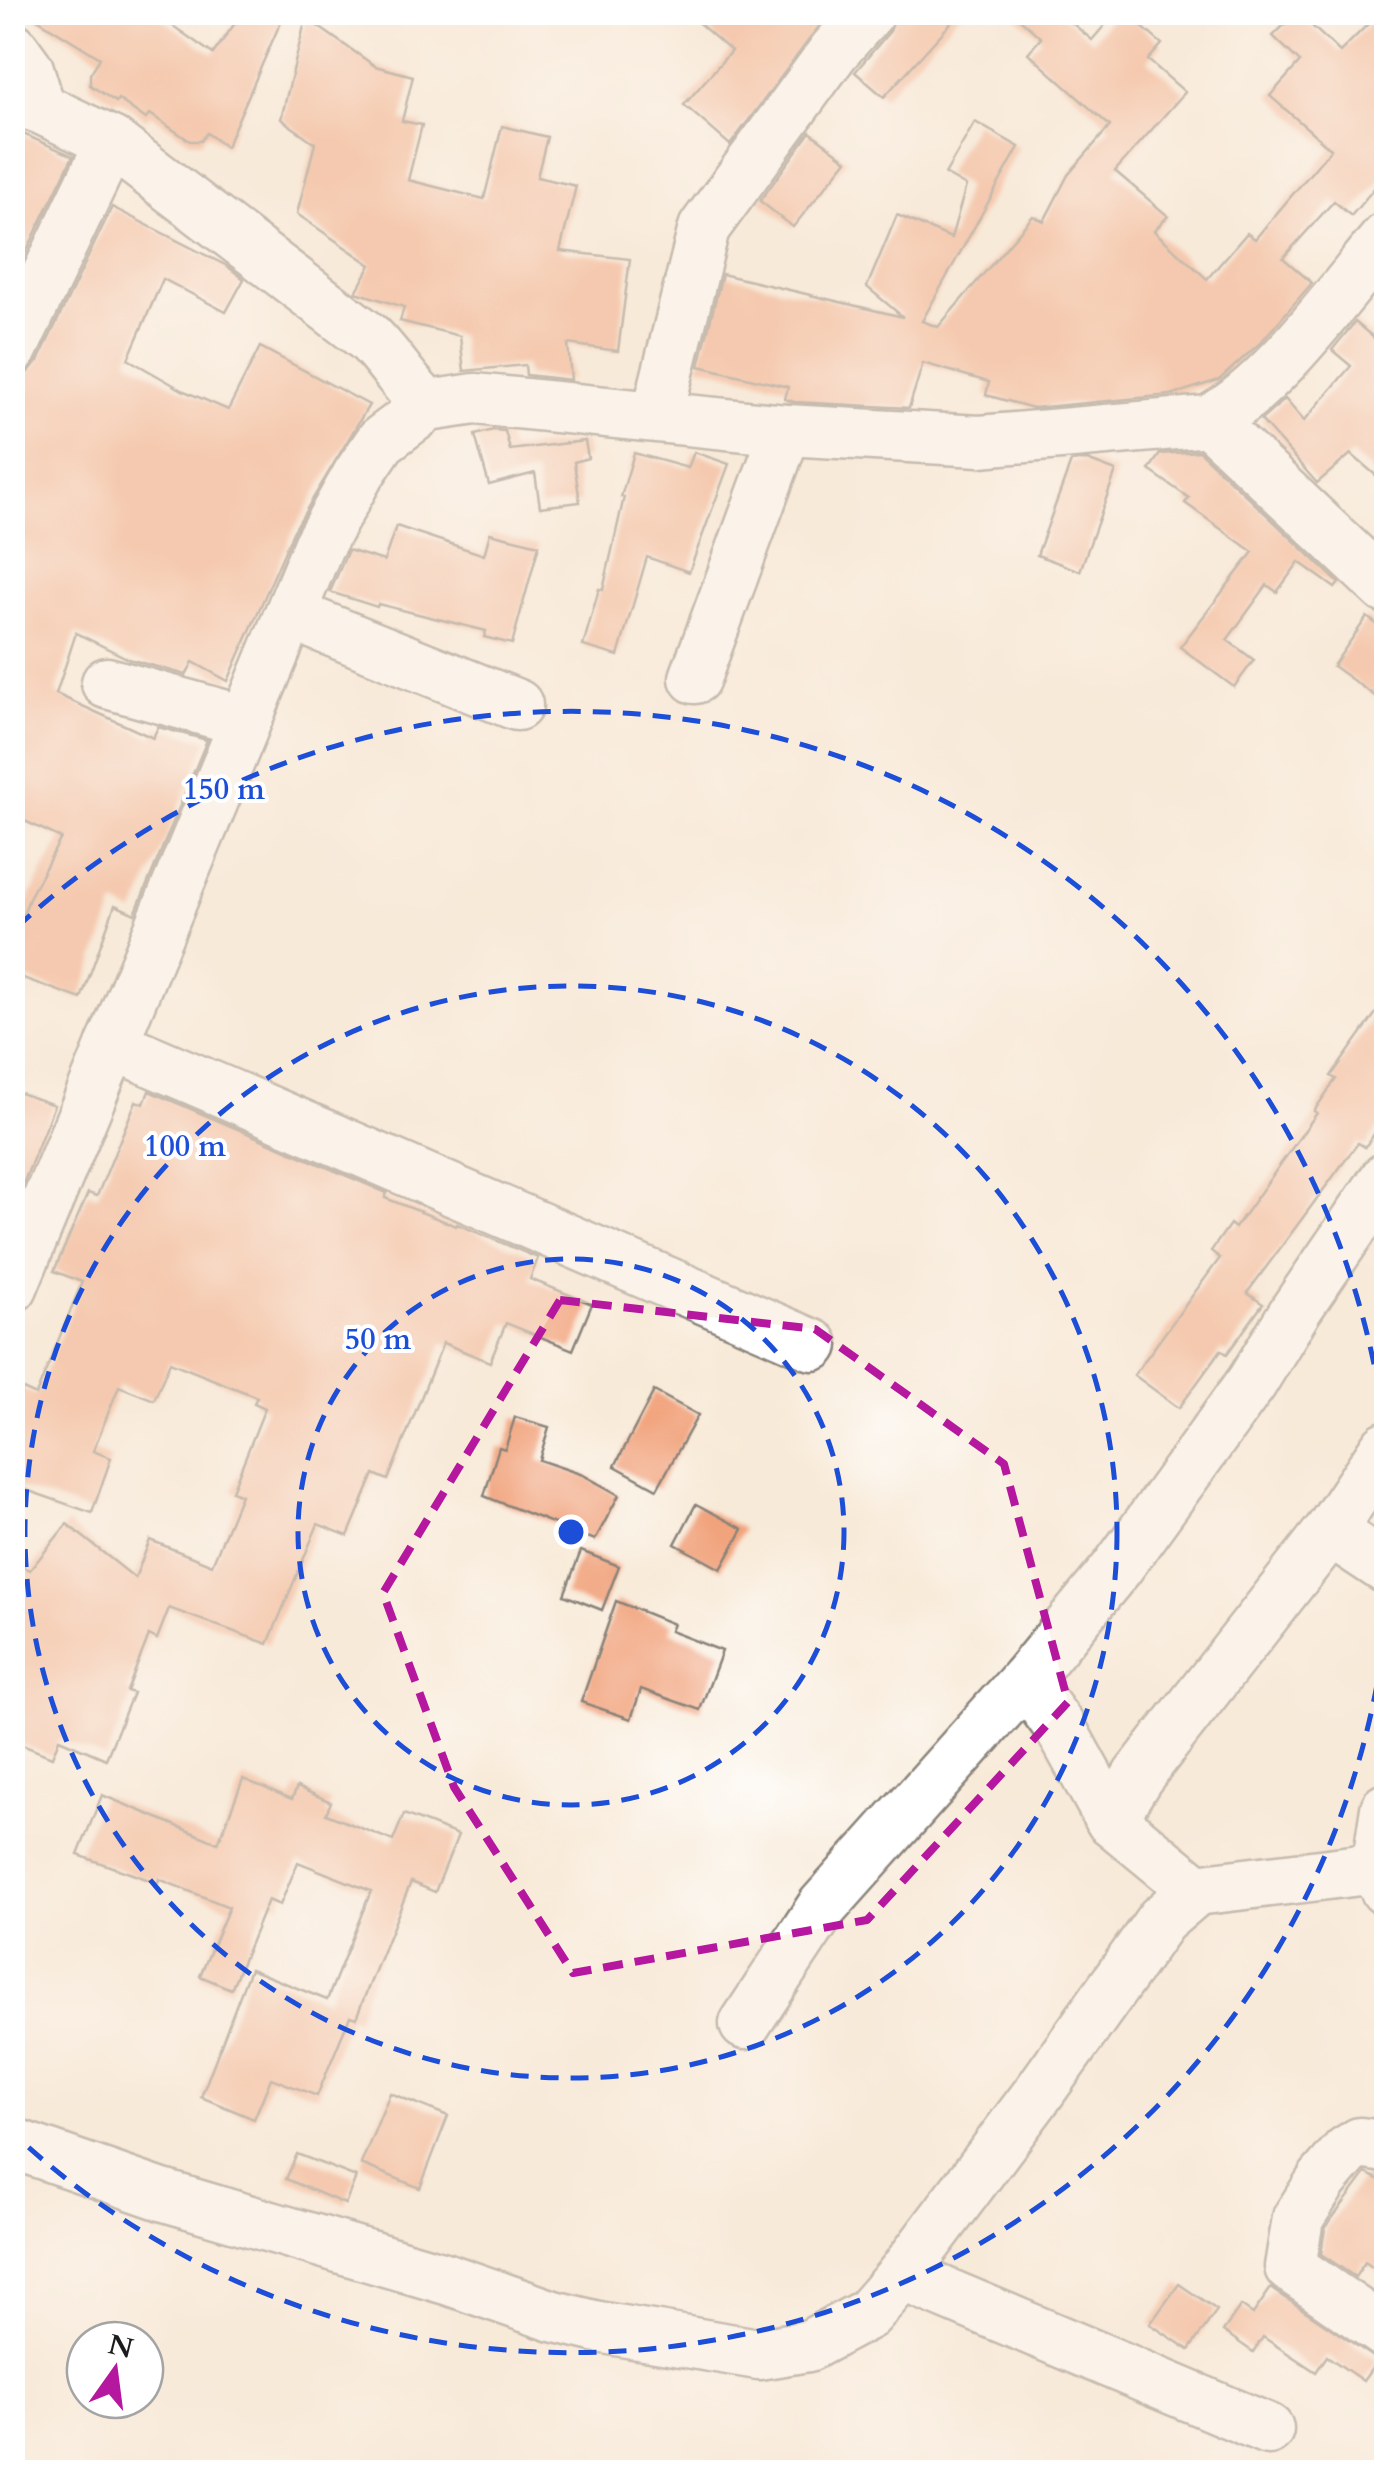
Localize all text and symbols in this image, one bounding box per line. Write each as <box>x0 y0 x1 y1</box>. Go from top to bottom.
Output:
text: 150 m <box>183 769 265 810</box>
text: 100 m <box>144 1126 226 1167</box>
text: 50 m <box>345 1319 412 1360</box>
centre of rings <box>553 1514 589 1550</box>
north arrow <box>65 2320 165 2420</box>
text: N <box>104 2325 137 2368</box>

